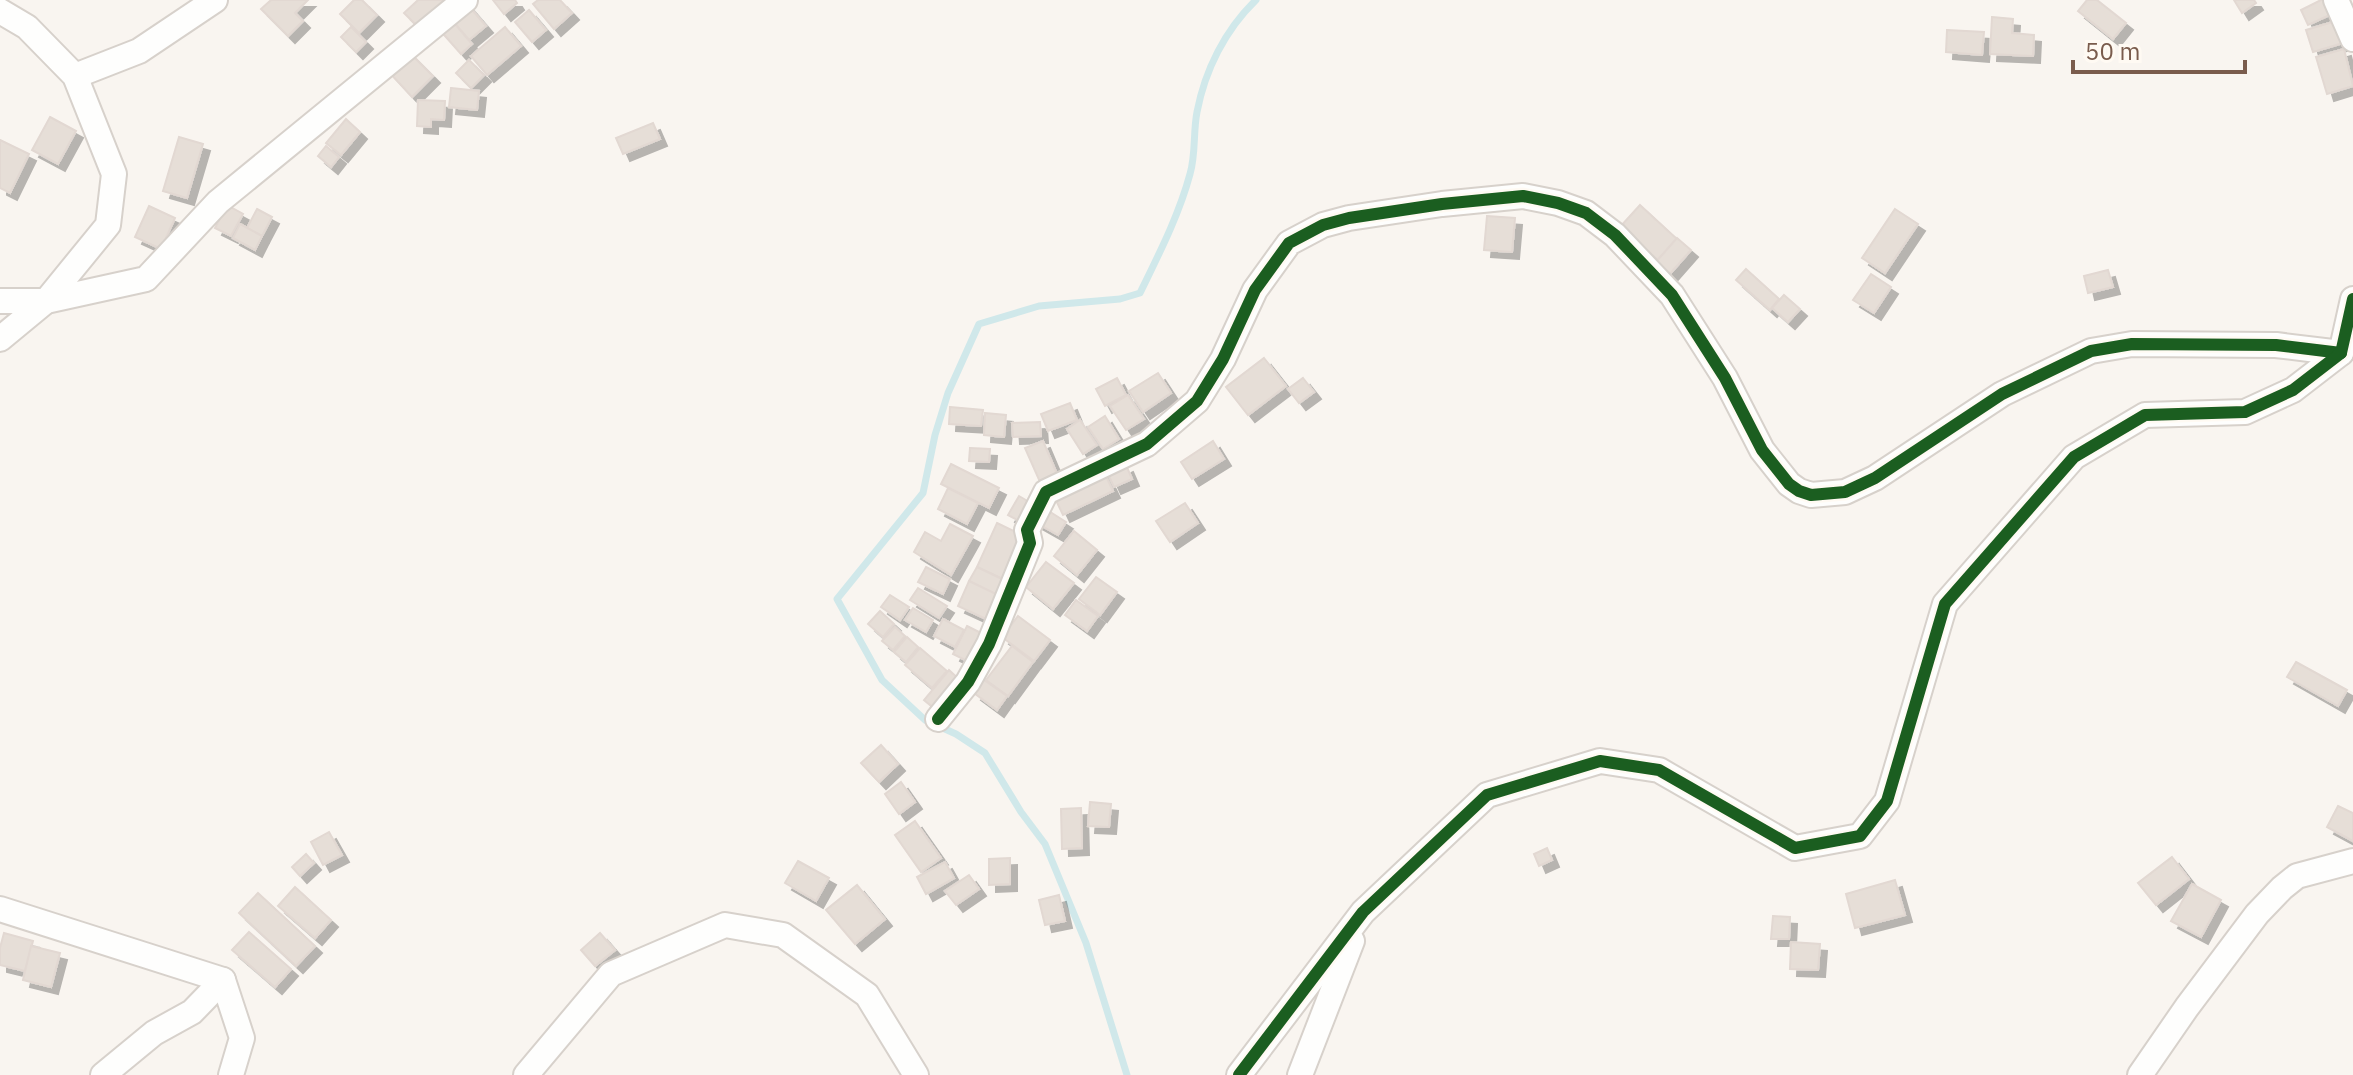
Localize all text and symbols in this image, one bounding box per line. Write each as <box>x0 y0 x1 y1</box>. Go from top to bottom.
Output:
scale bar <box>2073 24 2245 74</box>
text: 50 m <box>2085 35 2140 67</box>

